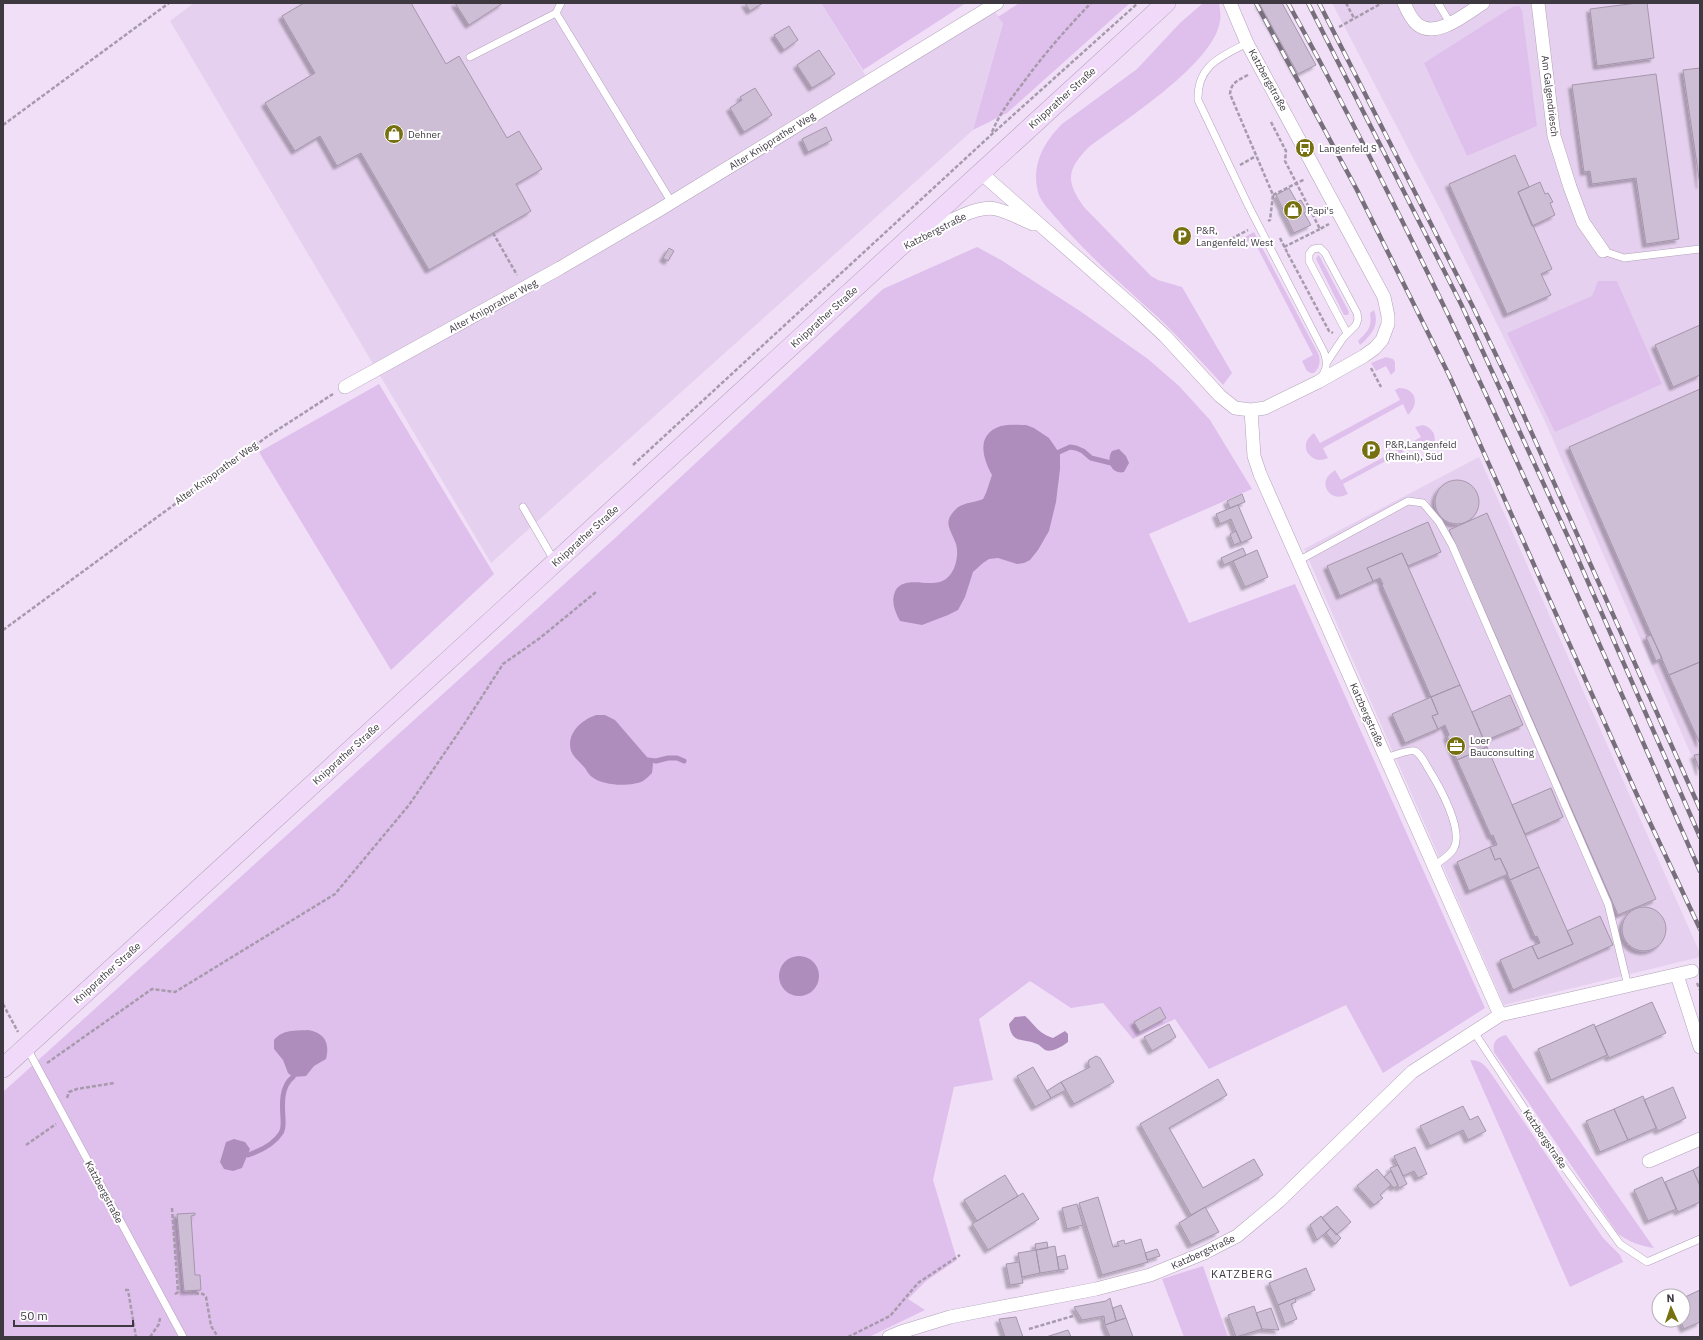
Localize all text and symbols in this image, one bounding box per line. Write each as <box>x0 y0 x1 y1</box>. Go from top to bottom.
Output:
street label: Katzbergstraße <box>1246 47 1291 114</box>
street label: Am Galgendriesch <box>1539 55 1561 137</box>
street label: Knipprather Straße <box>1026 64 1099 132</box>
street label: Alter Knipprather Weg <box>726 109 818 173</box>
shop icon: Dehner <box>383 123 405 145</box>
place label: Dehner <box>408 128 441 141</box>
bus stop icon: Langenfeld S <box>1294 137 1316 159</box>
place label: Langenfeld S <box>1319 142 1377 155</box>
shop icon: Papi's <box>1282 199 1304 221</box>
place label: Papi's <box>1307 204 1334 217</box>
street label: Katzbergstraße <box>901 209 969 252</box>
place label: P&R, Langenfeld, West <box>1196 224 1274 249</box>
parking icon: P&R, Langenfeld, West <box>1171 225 1193 247</box>
street label: Alter Knipprather Weg <box>446 276 540 336</box>
street label: Knipprather Straße <box>788 283 861 351</box>
street label: Alter Knipprather Weg <box>172 438 261 507</box>
place label: P&R,Langenfeld (Rheinl), Süd <box>1385 438 1456 463</box>
parking icon: P&R,Langenfeld (Rheinl), Süd <box>1360 439 1382 461</box>
street label: Knipprather Straße <box>549 502 622 570</box>
street label: Katzbergstraße <box>1347 681 1387 750</box>
street label: Knipprather Straße <box>310 720 383 788</box>
place label: Loer Bauconsulting <box>1470 734 1535 759</box>
office icon: Loer Bauconsulting <box>1445 735 1467 757</box>
street label: Knipprather Straße <box>71 939 144 1007</box>
street label: Katzbergstraße <box>1520 1107 1570 1172</box>
street label: Katzbergstraße <box>82 1159 126 1226</box>
street label: Katzbergstraße <box>1169 1231 1237 1272</box>
district label: KATZBERG <box>1211 1267 1273 1281</box>
north arrow <box>1651 1288 1691 1328</box>
text: N <box>1666 1291 1675 1305</box>
scale bar <box>14 1302 133 1328</box>
text: 50 m <box>20 1308 48 1323</box>

